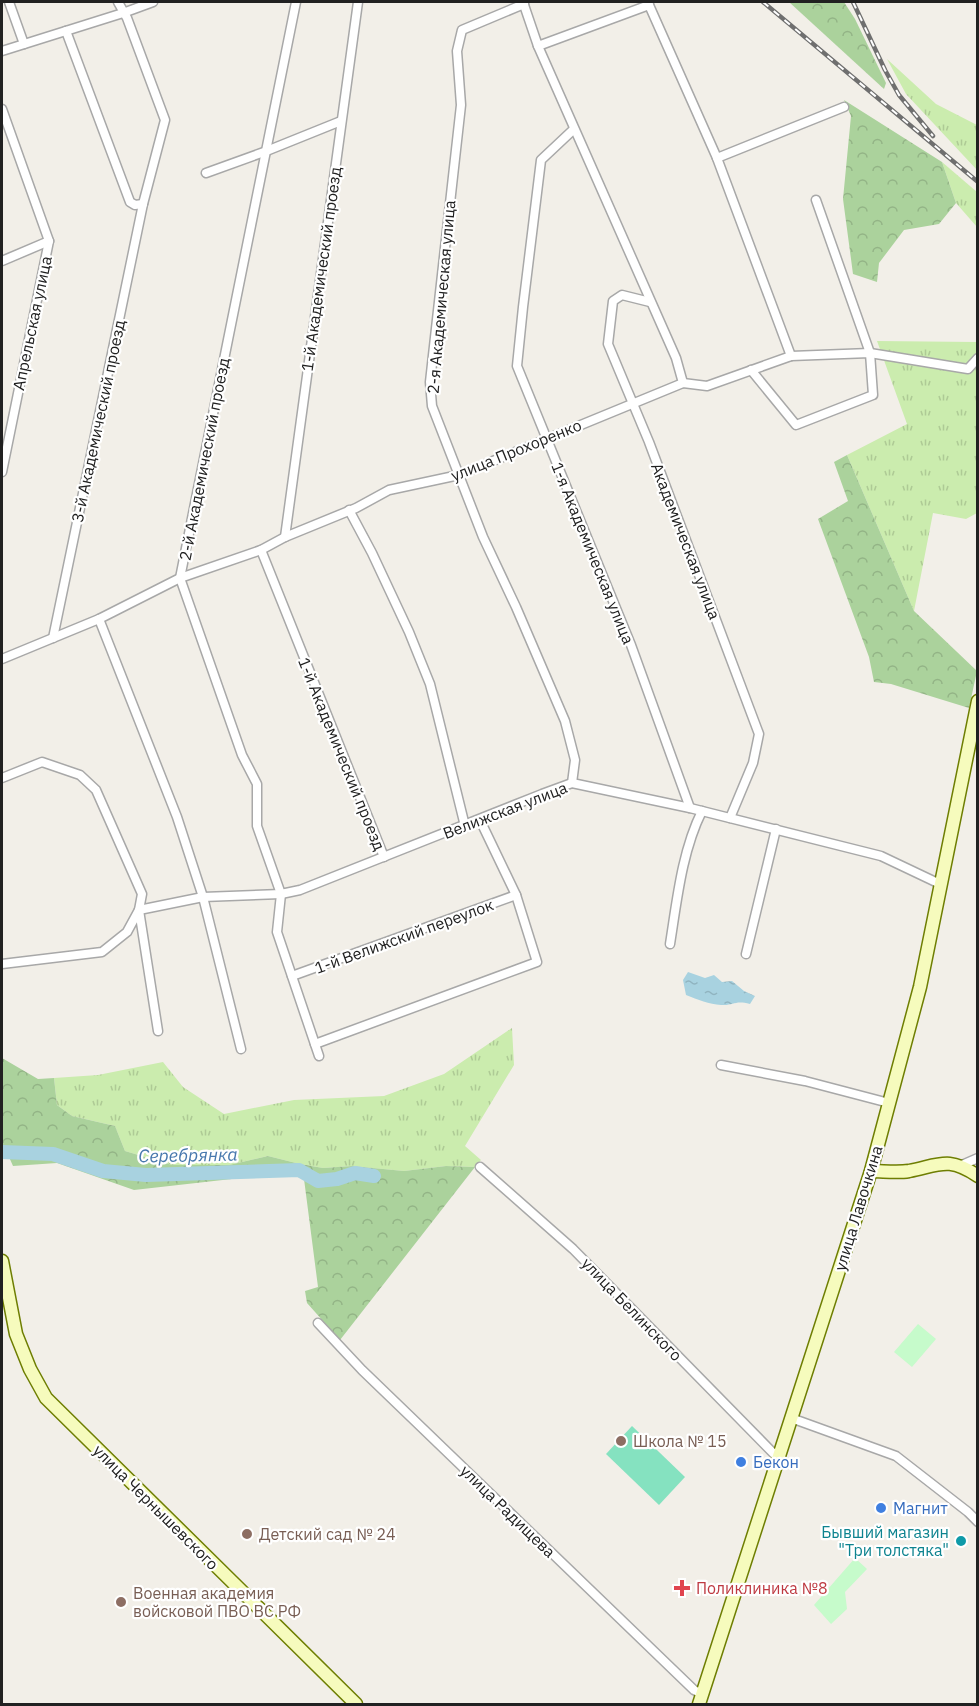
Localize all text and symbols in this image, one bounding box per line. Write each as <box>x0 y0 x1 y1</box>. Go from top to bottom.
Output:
street label: 1-й Академический проезд <box>297 165 345 373</box>
street label: 2-я Академическая улица <box>423 199 459 395</box>
street label: Апрельская улица <box>8 254 56 392</box>
street label: 3-й Академический проезд <box>67 318 129 524</box>
street label: 2-й Академический проезд <box>174 355 234 562</box>
street label: улица Прохоренко <box>448 415 584 485</box>
street label: 1-я Академическая улица <box>547 459 639 647</box>
street label: Академическая улица <box>647 460 725 622</box>
street label: 1-й Академический проезд <box>294 655 390 854</box>
street label: Велижская улица <box>440 777 570 843</box>
street label: 1-й Велижский переулок <box>312 894 496 978</box>
street label: улица Лавочкина <box>829 1142 887 1273</box>
water label: Серебрянка <box>138 1143 238 1167</box>
street label: улица Белинского <box>578 1253 686 1365</box>
place label: Школа № 15 <box>633 1431 727 1451</box>
marker: Школа № 15 <box>614 1434 628 1448</box>
street label: улица Чернышевского <box>89 1440 223 1574</box>
place label: Бекон <box>753 1452 799 1472</box>
marker: Бекон <box>734 1455 748 1469</box>
street label: улица Радищева <box>456 1460 560 1562</box>
place label: Магнит <box>893 1498 948 1518</box>
marker: Магнит <box>874 1501 888 1515</box>
place label: Бывший магазин "Три толстяка" <box>821 1522 949 1560</box>
place label: Детский сад № 24 <box>259 1524 396 1544</box>
marker: Детский сад № 24 <box>240 1527 254 1541</box>
marker: Бывший магазин "Три толстяка" <box>954 1534 968 1548</box>
place label: Поликлиника №8 <box>696 1578 828 1598</box>
marker: Поликлиника №8 <box>673 1579 691 1597</box>
place label: Военная академия войсковой ПВО ВС РФ <box>133 1583 301 1621</box>
marker: Военная академия войсковой ПВО ВС РФ <box>114 1595 128 1609</box>

